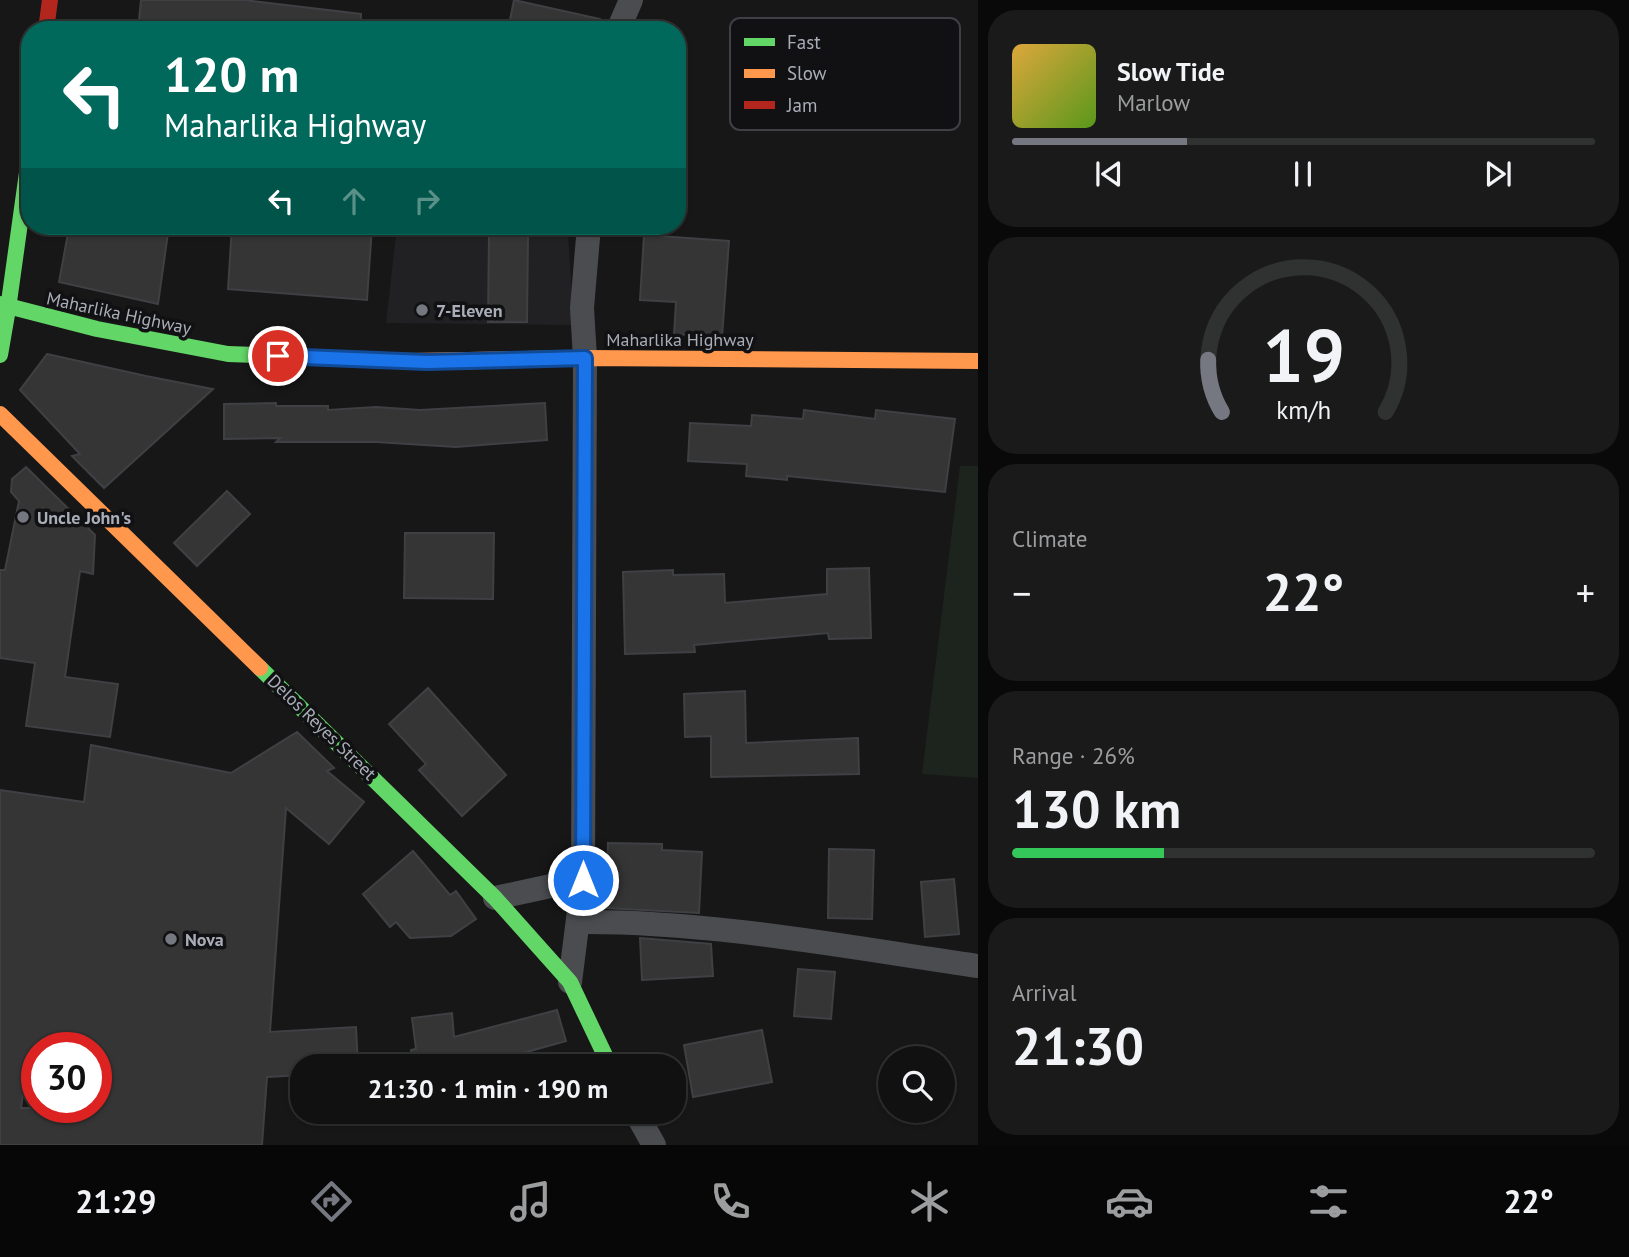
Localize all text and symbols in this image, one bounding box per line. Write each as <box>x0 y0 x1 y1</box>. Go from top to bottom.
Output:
legend <box>730 18 960 130</box>
text: Fast <box>787 30 821 54</box>
text: 120 m <box>164 42 299 106</box>
icon: left <box>49 49 140 140</box>
text: Slow Tide <box>1117 55 1225 88</box>
text: Slow <box>787 61 827 85</box>
text: Marlow <box>1117 88 1190 117</box>
text: Jam <box>786 93 817 117</box>
text: Maharlika Highway <box>164 104 426 146</box>
icon: previous <box>1090 155 1128 193</box>
icon: pause <box>1284 155 1322 193</box>
icon: next <box>1479 155 1517 193</box>
icon: left <box>262 182 300 220</box>
icon: ahead <box>335 182 373 220</box>
icon: right <box>408 182 446 220</box>
street label: Maharlika Highway <box>44 286 194 340</box>
place label: 7-Eleven <box>436 299 503 322</box>
marker: 7-Eleven <box>414 302 430 318</box>
text: 19 <box>1262 308 1345 402</box>
pin <box>248 326 308 386</box>
street label: Maharlika Highway <box>606 328 754 351</box>
icon: arrive <box>259 337 297 375</box>
text: km/h <box>1276 393 1331 425</box>
place label: Uncle John's <box>37 506 131 529</box>
marker: Uncle John's <box>15 509 31 525</box>
text: Climate <box>1012 524 1087 553</box>
text: 22° <box>1263 558 1344 625</box>
text: − <box>1012 568 1031 617</box>
text: + <box>1576 568 1595 617</box>
street label: Delos Reyes Street <box>263 669 381 785</box>
text: Range · 26% <box>1012 741 1135 770</box>
text: 130 km <box>1012 775 1181 842</box>
position arrow <box>546 843 620 917</box>
place label: Nova <box>185 928 224 951</box>
marker: Nova <box>163 931 179 947</box>
text: Arrival <box>1012 978 1076 1007</box>
text: 21:30 <box>1012 1012 1144 1079</box>
speed limit sign: 30 <box>21 1032 112 1123</box>
map controls <box>878 1046 955 1123</box>
button: search <box>878 1046 955 1123</box>
text: 21:30 · 1 min · 190 m <box>368 1072 608 1105</box>
icon: directions <box>307 1177 356 1226</box>
icon: music <box>506 1177 555 1226</box>
icon: phone <box>706 1177 755 1226</box>
icon: climate <box>905 1177 954 1226</box>
icon: car <box>1105 1177 1154 1226</box>
icon: filters <box>1304 1177 1353 1226</box>
text: 21:29 <box>75 1180 156 1222</box>
text: 22° <box>1503 1180 1554 1222</box>

